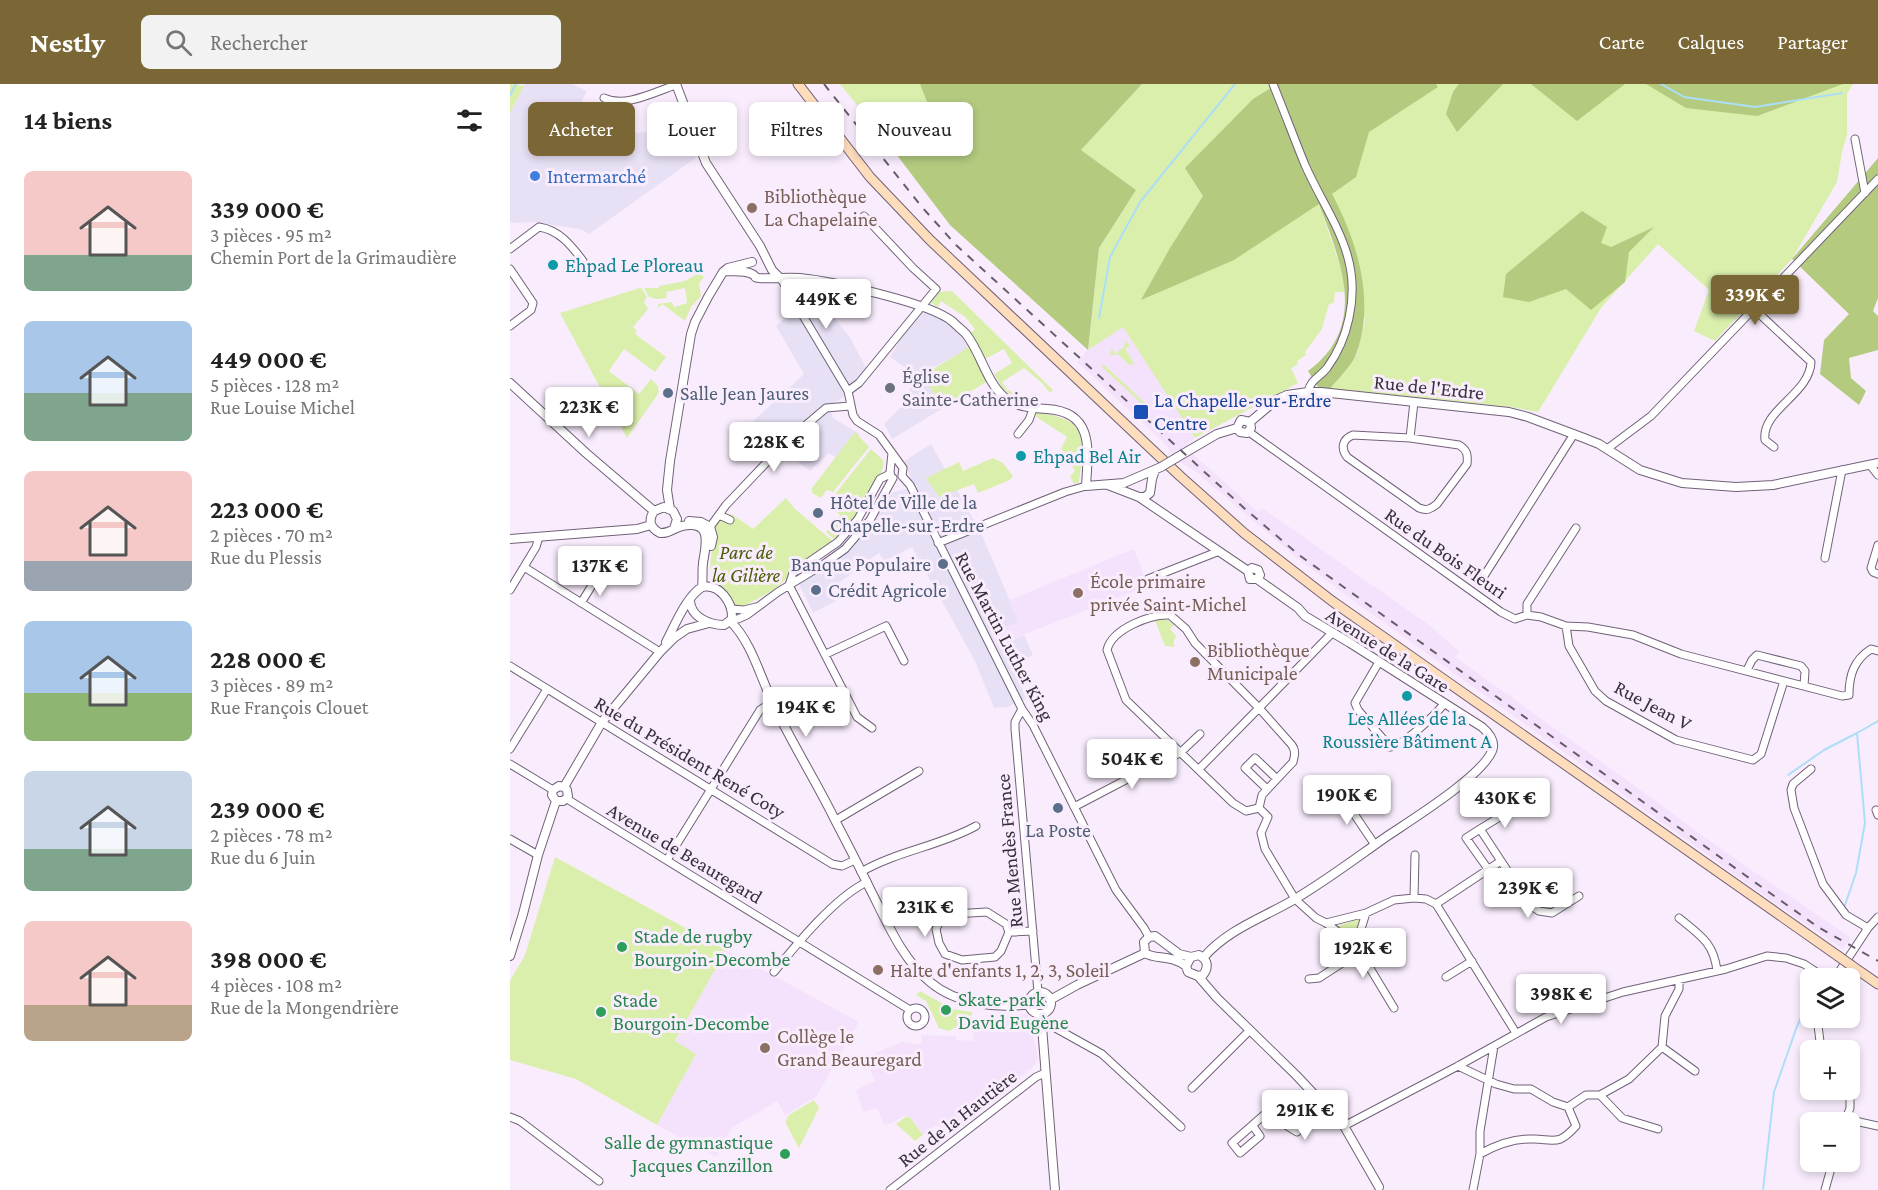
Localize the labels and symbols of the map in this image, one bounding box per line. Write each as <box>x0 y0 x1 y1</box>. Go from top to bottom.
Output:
place label: Intermarché <box>547 165 646 187</box>
marker: Intermarché <box>528 169 542 183</box>
place label: Bibliothèque La Chapelaine <box>764 185 878 231</box>
marker: Bibliothèque La Chapelaine <box>745 201 759 215</box>
place label: Ehpad Le Ploreau <box>565 254 704 277</box>
marker: Ehpad Le Ploreau <box>546 258 560 272</box>
pin: 339K € <box>1706 275 1804 326</box>
pin: 449K € <box>777 279 875 330</box>
place label: Église Sainte-Catherine <box>902 365 1039 410</box>
street label: Rue de l'Erdre <box>1373 370 1485 404</box>
marker: Église Sainte-Catherine <box>883 381 897 395</box>
place label: Salle Jean Jaures <box>680 382 809 405</box>
marker: Salle Jean Jaures <box>661 386 675 400</box>
pin: 223K € <box>540 387 638 438</box>
place label: La Chapelle-sur-Erdre Centre <box>1154 389 1331 434</box>
marker: La Chapelle-sur-Erdre Centre <box>1132 403 1150 421</box>
pin: 228K € <box>725 422 823 473</box>
place label: Ehpad Bel Air <box>1033 445 1141 468</box>
marker: Ehpad Bel Air <box>1014 449 1028 463</box>
place label: Hôtel de Ville de la Chapelle-sur-Erdre <box>830 491 984 537</box>
street label: Rue du Bois Fleuri <box>1381 503 1511 603</box>
marker: Hôtel de Ville de la Chapelle-sur-Erdre <box>811 506 825 520</box>
park label: Parc de la Gilière <box>712 541 781 586</box>
pin: 137K € <box>551 546 649 597</box>
street label: Rue Martin Luther King <box>950 548 1059 725</box>
place label: Banque Populaire <box>791 553 931 576</box>
marker: Banque Populaire <box>936 557 950 571</box>
place label: École primaire privée Saint-Michel <box>1090 570 1246 616</box>
place label: Crédit Agricole <box>828 579 947 602</box>
marker: Crédit Agricole <box>809 583 823 597</box>
marker: École primaire privée Saint-Michel <box>1071 586 1085 600</box>
street label: Avenue de la Gare <box>1322 603 1454 697</box>
place label: Bibliothèque Municipale <box>1207 639 1310 685</box>
marker: Bibliothèque Municipale <box>1188 655 1202 669</box>
street label: Rue Jean V <box>1610 676 1696 736</box>
pin: 194K € <box>757 687 855 738</box>
marker: Les Allées de la Roussière Bâtiment A <box>1400 689 1414 703</box>
street label: Rue du Président René Coty <box>590 691 790 824</box>
place label: Les Allées de la Roussière Bâtiment A <box>1322 707 1492 752</box>
pin: 504K € <box>1083 739 1181 790</box>
street label: Rue Mendès France <box>991 773 1027 929</box>
pin: 190K € <box>1298 775 1396 826</box>
pin: 430K € <box>1456 778 1554 829</box>
street label: Avenue de Beauregard <box>603 798 767 909</box>
marker: La Poste <box>1051 801 1065 815</box>
place label: La Poste <box>1025 819 1091 841</box>
pin: 239K € <box>1479 868 1577 919</box>
pin: 231K € <box>876 887 974 938</box>
place label: Stade de rugby Bourgoin-Decombe <box>634 925 791 971</box>
pin: 192K € <box>1314 928 1412 979</box>
marker: Stade de rugby Bourgoin-Decombe <box>615 940 629 954</box>
place label: Halte d'enfants 1, 2, 3, Soleil <box>890 959 1109 981</box>
marker: Halte d'enfants 1, 2, 3, Soleil <box>871 963 885 977</box>
pin: 398K € <box>1512 974 1610 1025</box>
place label: Skate-park David Eugène <box>958 988 1069 1034</box>
place label: Stade Bourgoin-Decombe <box>613 989 770 1035</box>
marker: Skate-park David Eugène <box>939 1003 953 1017</box>
marker: Stade Bourgoin-Decombe <box>594 1005 608 1019</box>
place label: Collège le Grand Beauregard <box>777 1025 922 1071</box>
marker: Collège le Grand Beauregard <box>758 1041 772 1055</box>
street label: Rue de la Hautière <box>893 1065 1021 1171</box>
pin: 291K € <box>1256 1090 1354 1141</box>
place label: Salle de gymnastique Jacques Canzillon <box>604 1131 773 1177</box>
marker: Salle de gymnastique Jacques Canzillon <box>778 1147 792 1161</box>

